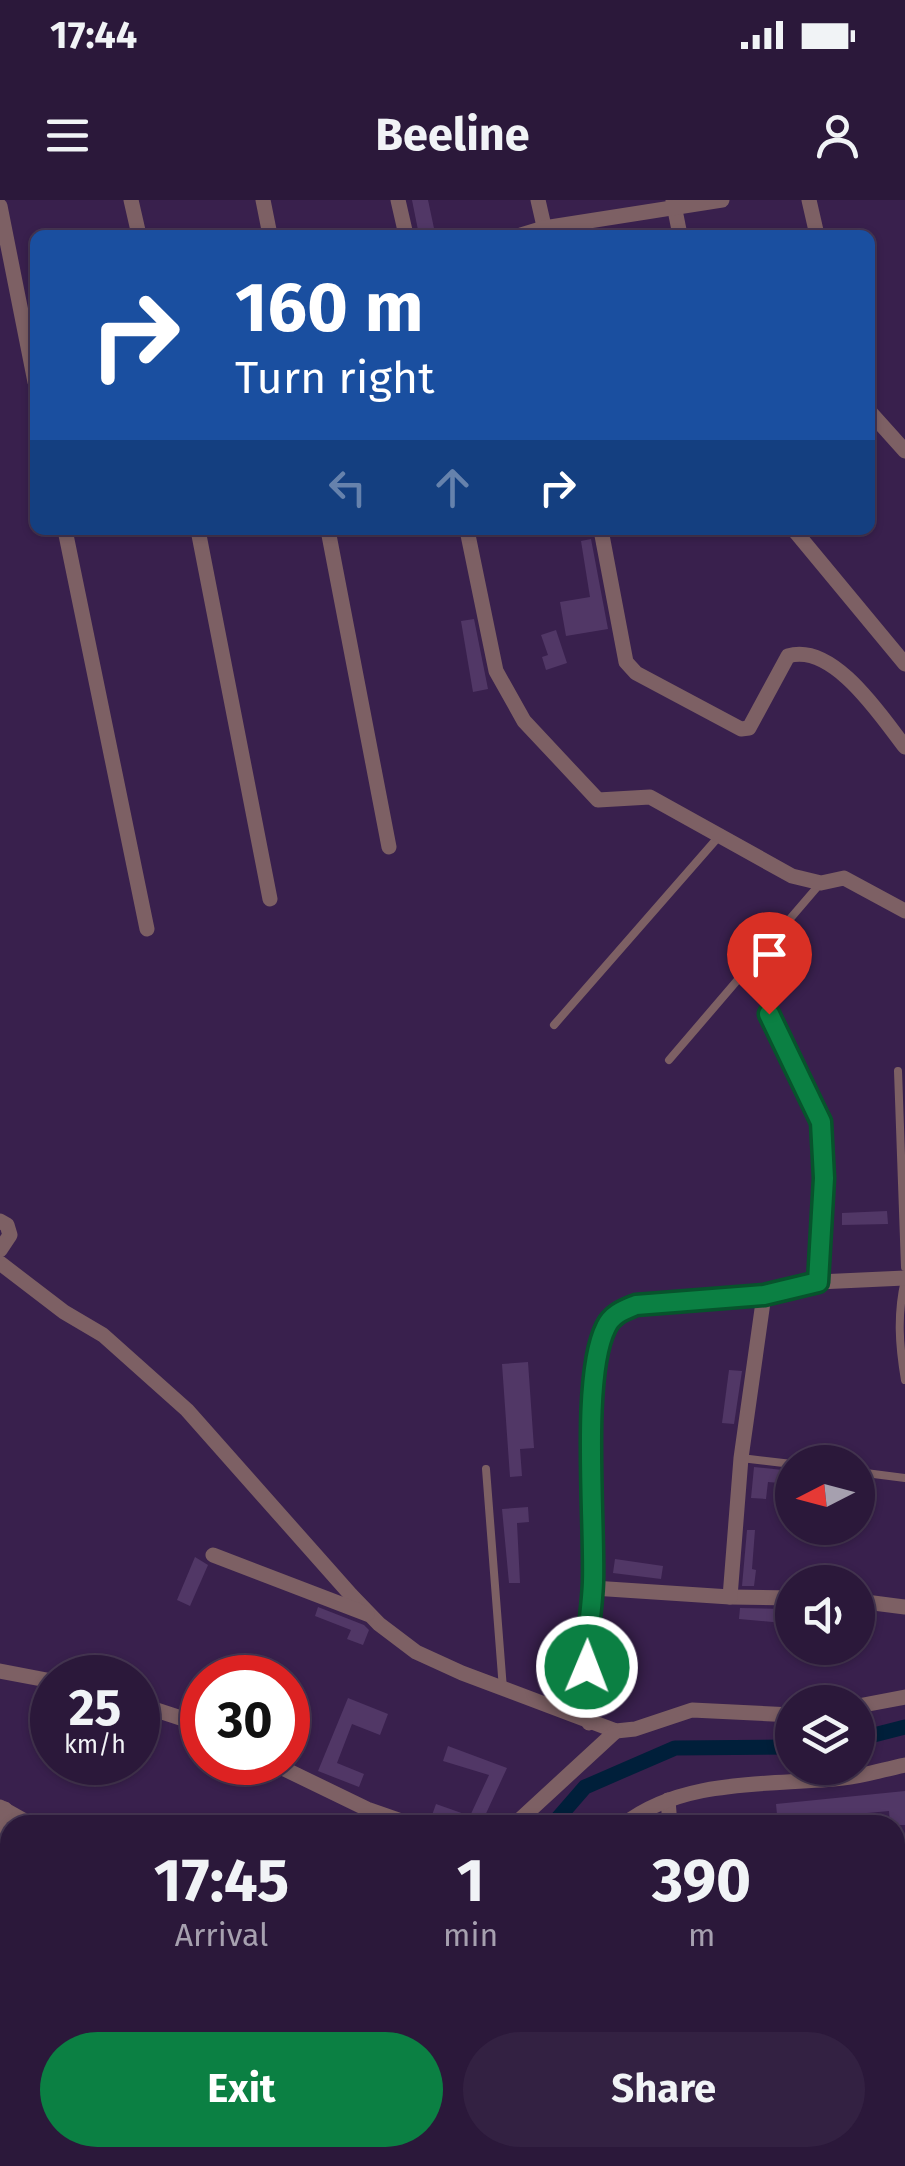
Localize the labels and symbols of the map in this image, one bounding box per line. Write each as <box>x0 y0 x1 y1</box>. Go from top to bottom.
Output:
pin <box>727 912 812 1015</box>
north arrow <box>775 1445 875 1545</box>
position arrow <box>535 1615 639 1719</box>
speed limit sign: 30 <box>180 1655 310 1785</box>

